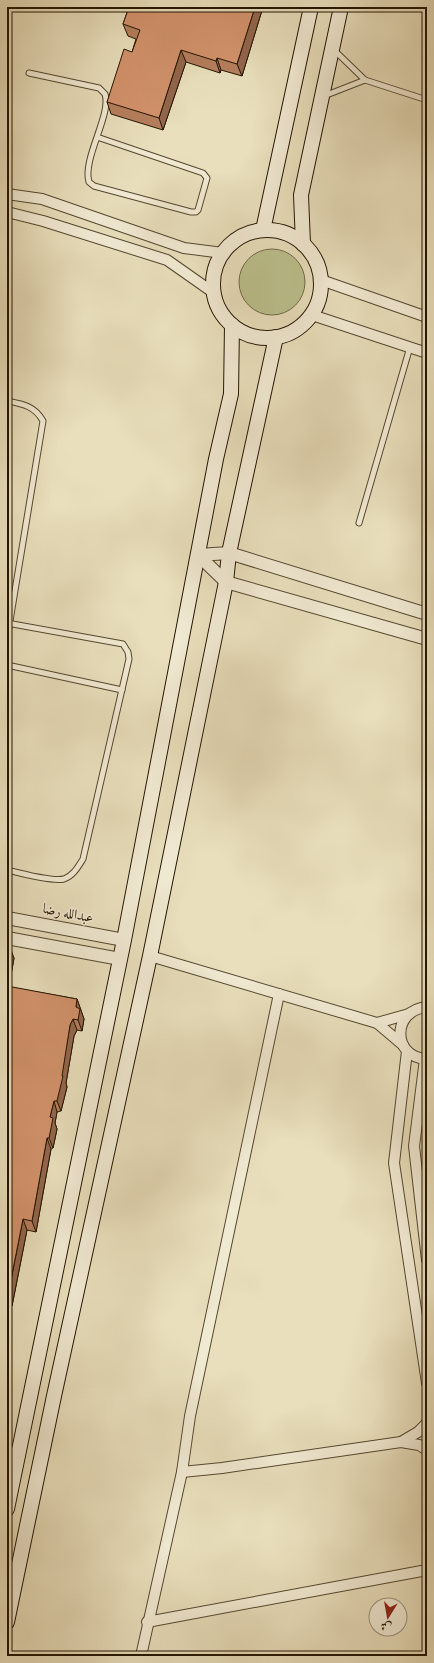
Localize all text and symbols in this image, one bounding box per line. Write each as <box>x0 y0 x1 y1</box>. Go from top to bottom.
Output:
street label: عبدالله رضا <box>41 900 95 928</box>
north arrow <box>368 1597 408 1637</box>
text: ش <box>380 1617 393 1634</box>

